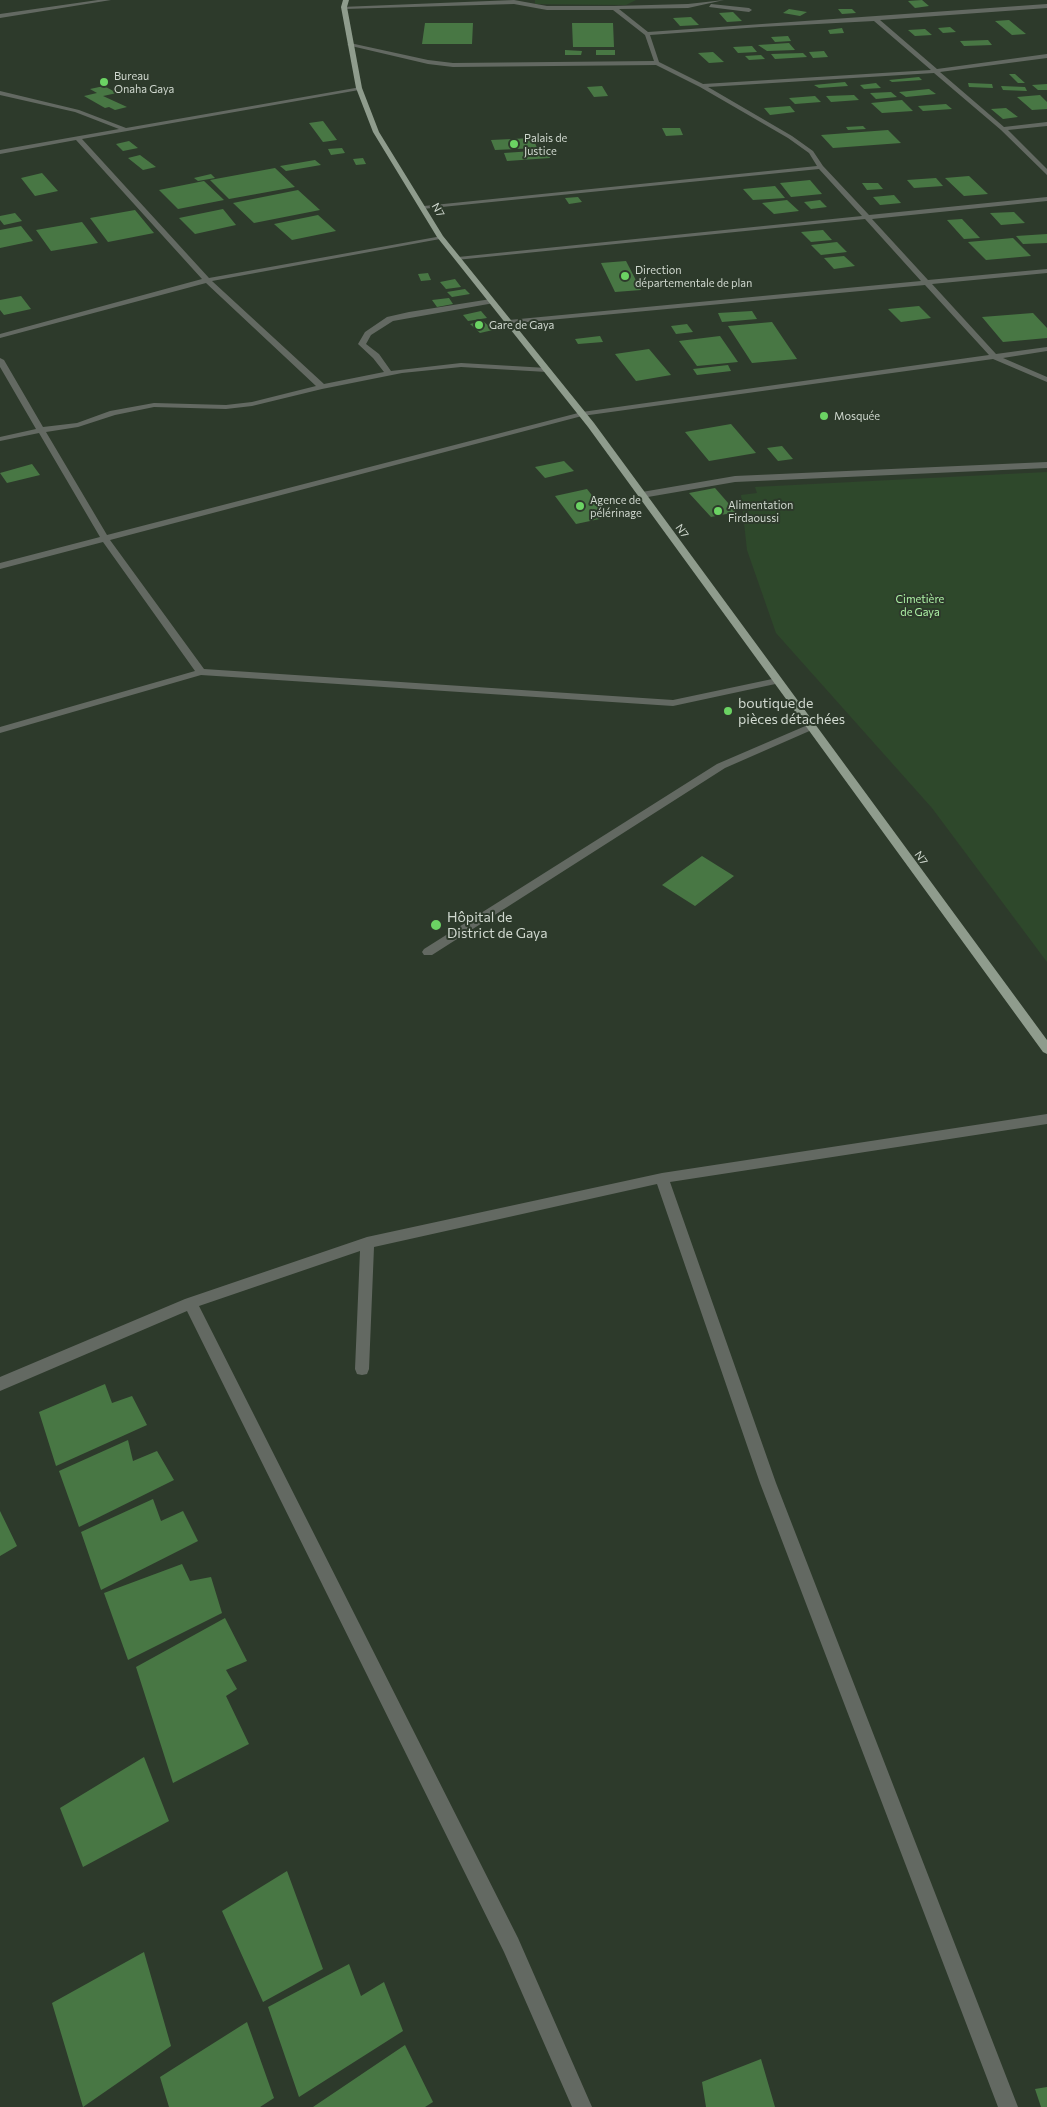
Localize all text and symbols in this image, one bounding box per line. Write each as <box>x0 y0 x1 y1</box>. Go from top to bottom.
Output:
place label: Bureau Onaha Gaya <box>114 69 174 95</box>
marker: Bureau Onaha Gaya <box>98 76 110 88</box>
place label: Palais de Justice <box>524 131 567 157</box>
marker: Palais de Justice <box>508 138 520 150</box>
street label: N7 <box>429 201 447 219</box>
place label: Direction départementale de plan <box>635 263 752 289</box>
marker: Direction départementale de plan <box>619 270 631 282</box>
place label: Gare de Gaya <box>489 318 554 332</box>
marker: Gare de Gaya <box>473 319 485 331</box>
place label: Mosquée <box>834 409 880 423</box>
marker: Mosquée <box>818 410 830 422</box>
place label: Agence de pélérinage <box>590 493 642 519</box>
place label: Alimentation Firdaoussi <box>728 498 793 524</box>
marker: Agence de pélérinage <box>574 500 586 512</box>
marker: Alimentation Firdaoussi <box>712 505 724 517</box>
street label: N7 <box>673 521 691 541</box>
park label: Cimetière de Gaya <box>896 592 944 618</box>
place label: boutique de pièces détachées <box>738 695 845 728</box>
marker: boutique de pièces détachées <box>722 705 734 717</box>
street label: N7 <box>912 848 930 868</box>
place label: Hôpital de District de Gaya <box>447 909 548 942</box>
marker: Hôpital de District de Gaya <box>429 918 443 932</box>

